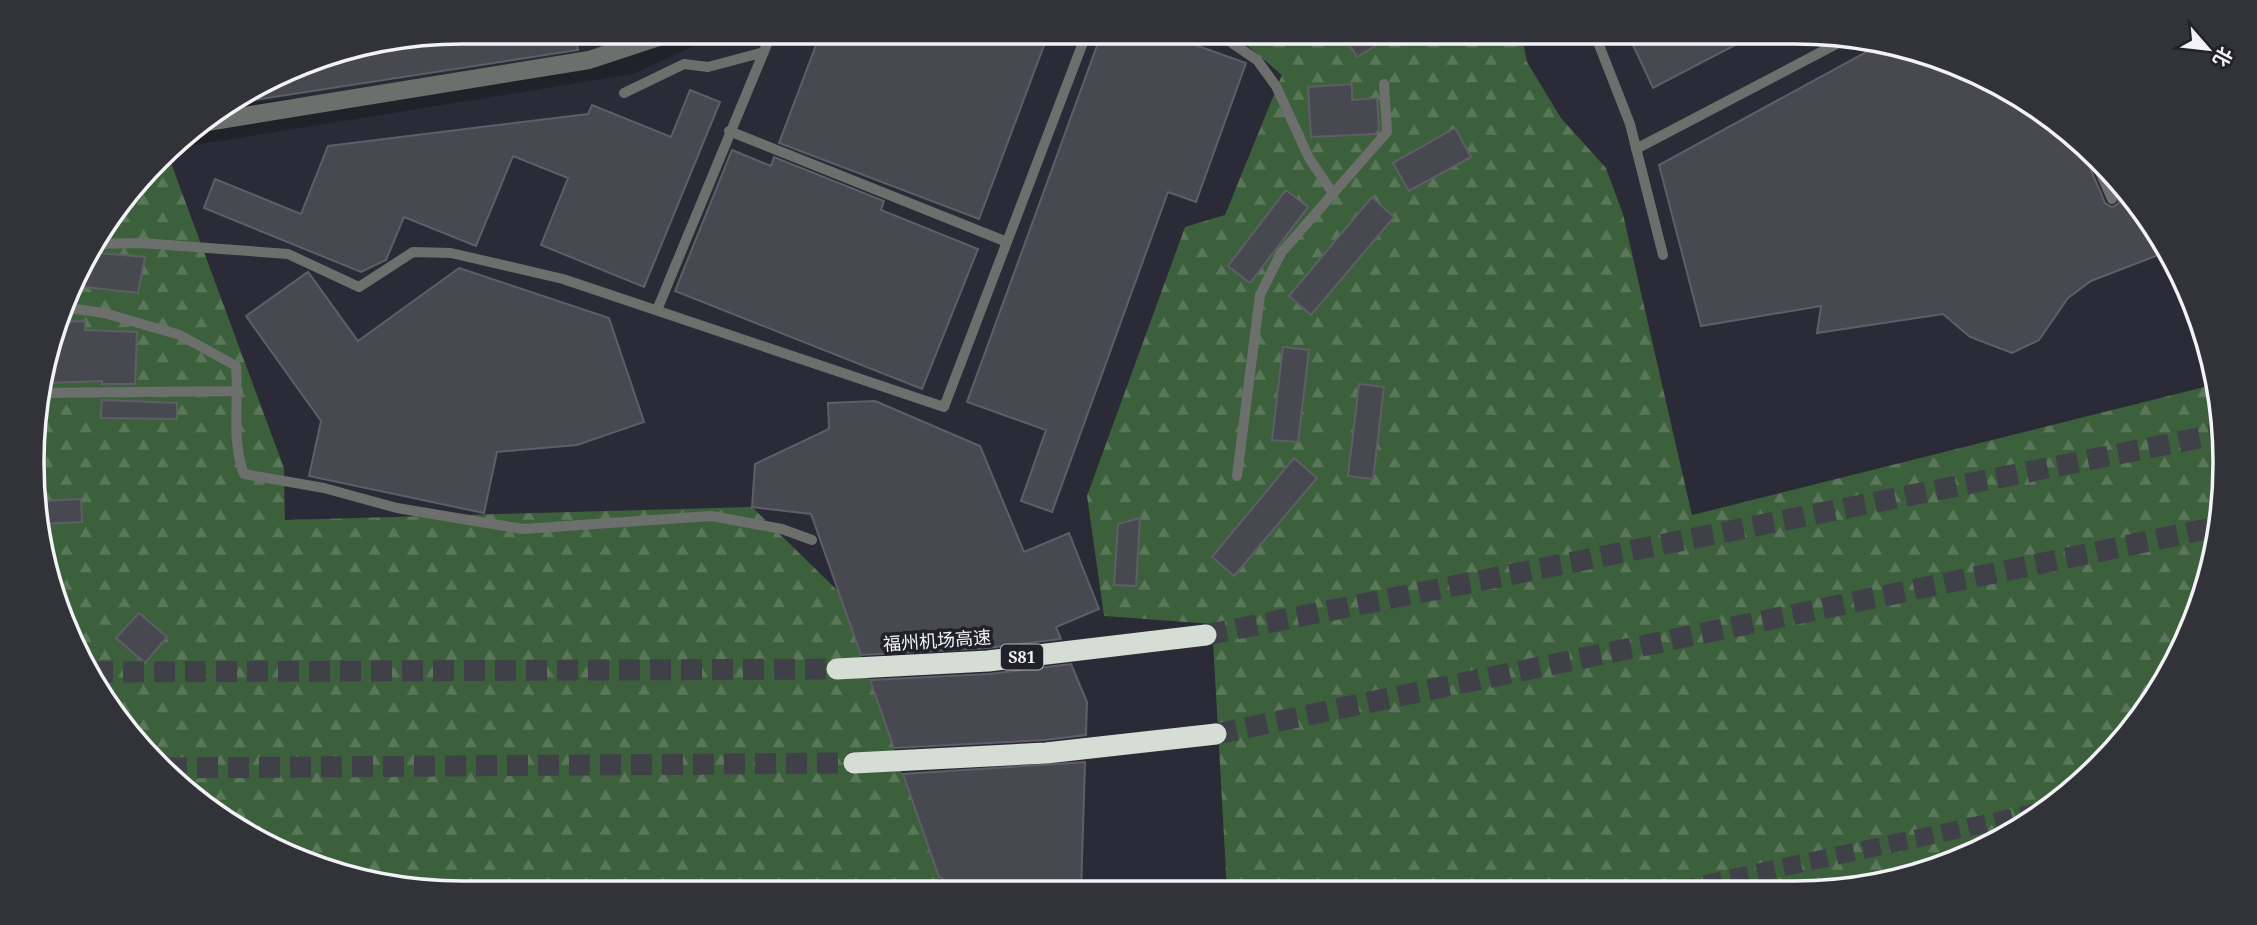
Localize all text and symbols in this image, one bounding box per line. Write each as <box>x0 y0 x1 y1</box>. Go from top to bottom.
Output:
north arrow <box>2173 14 2243 84</box>
text: 北 <box>2207 42 2239 71</box>
street label: 福州机场高速 <box>882 624 992 656</box>
road number: S81 <box>1001 644 1043 670</box>

